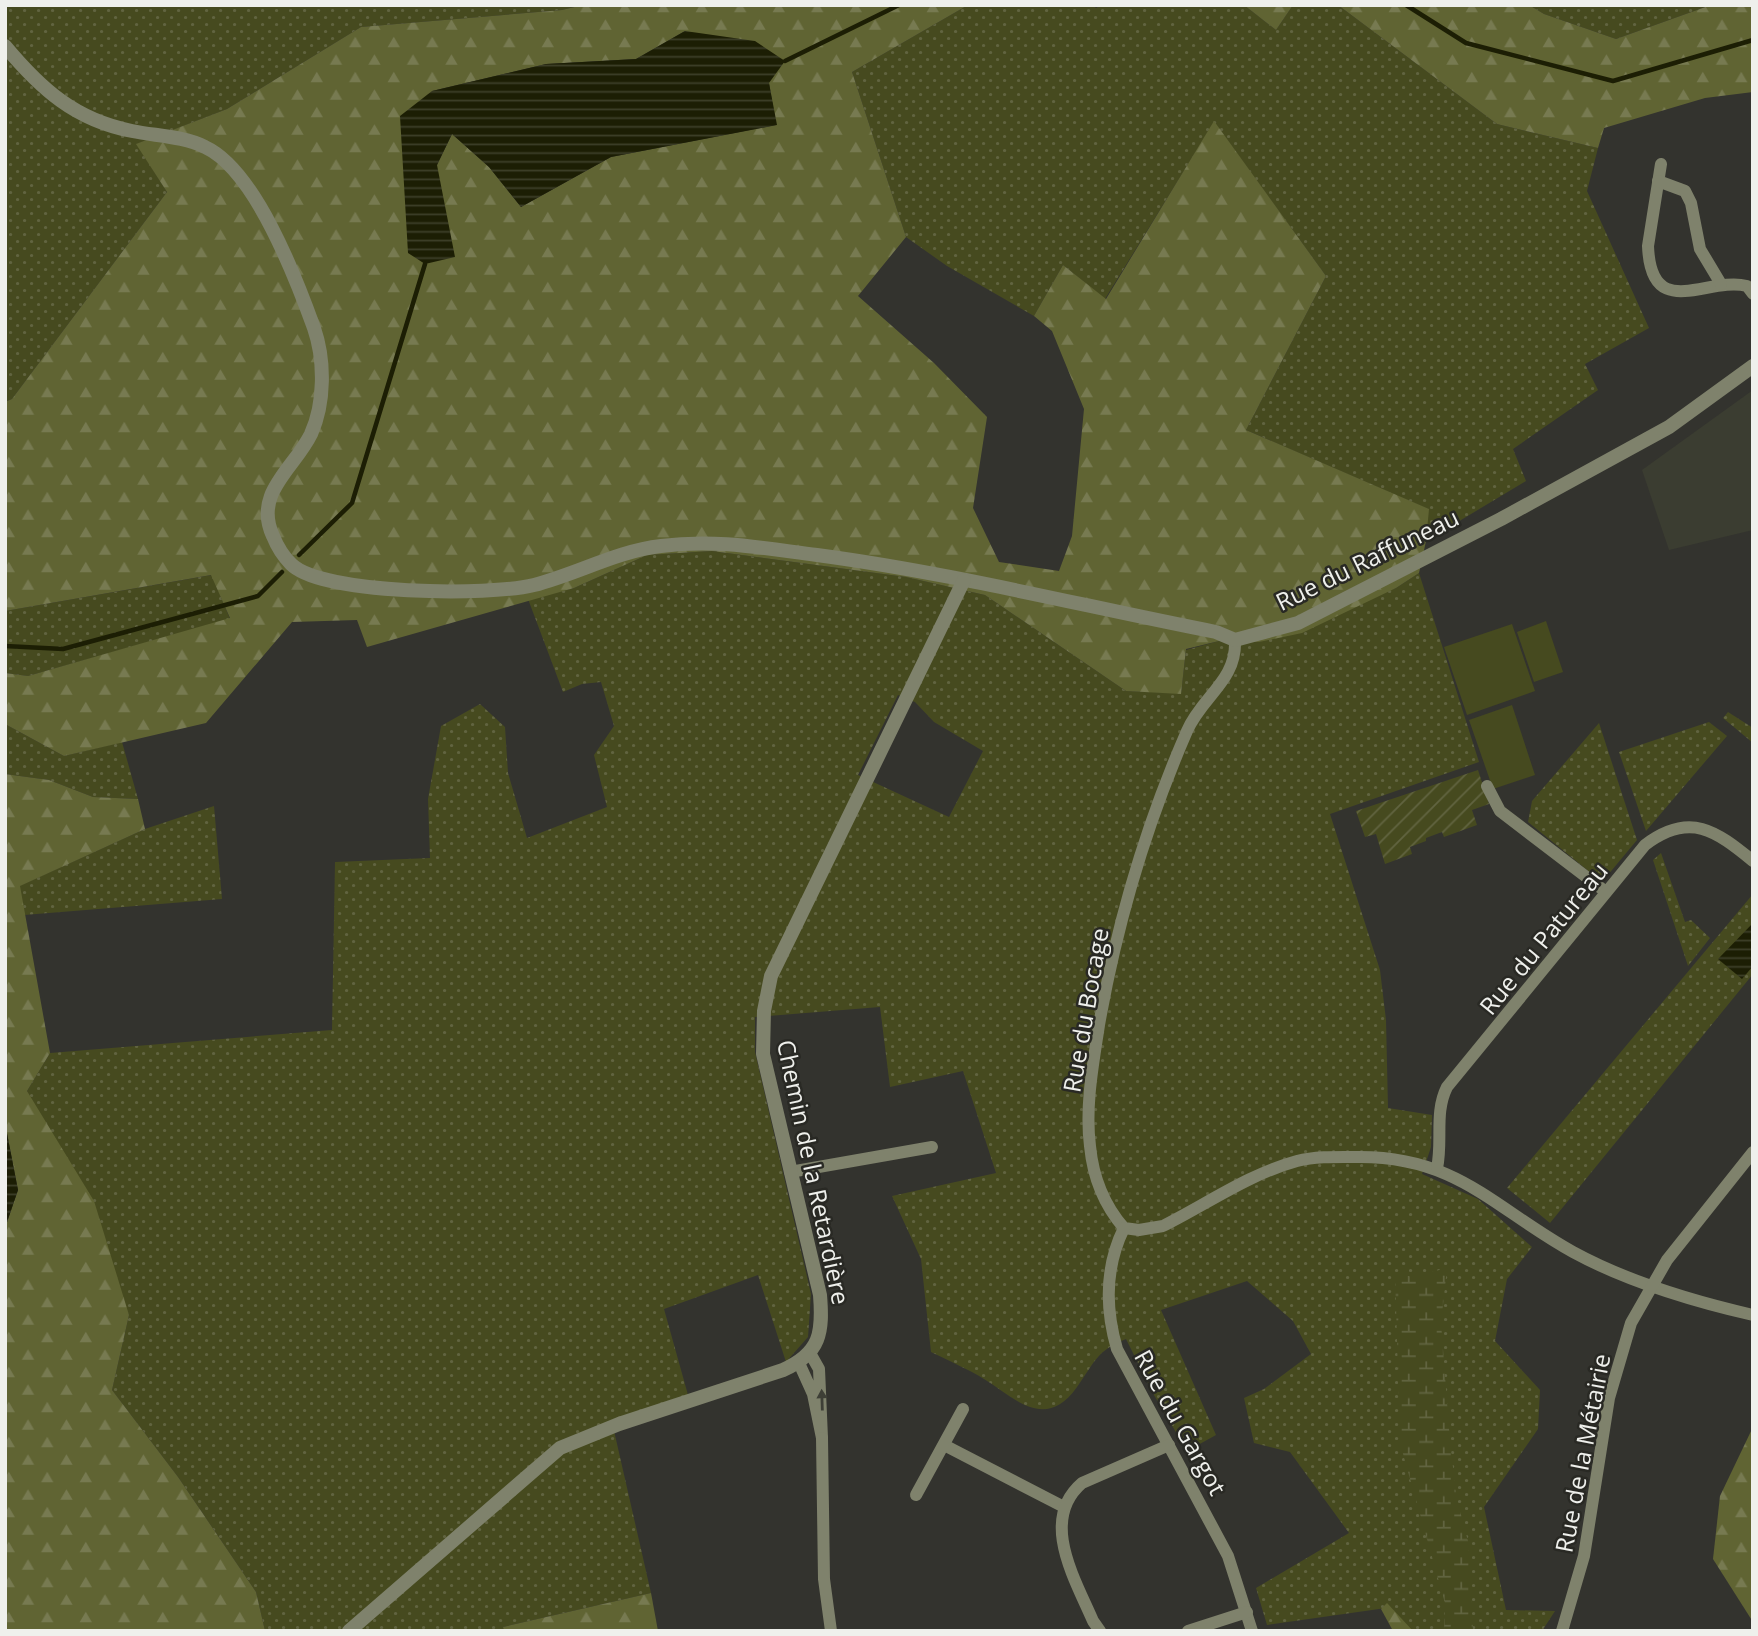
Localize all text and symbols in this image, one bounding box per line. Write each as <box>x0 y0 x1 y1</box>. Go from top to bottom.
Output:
street label: Rue du Raffuneau <box>1270 500 1464 618</box>
street label: Rue du Patureau <box>1471 855 1615 1021</box>
street label: Rue du Bocage <box>1054 925 1116 1095</box>
street label: Chemin de la Retardière <box>770 1036 858 1308</box>
street label: Rue du Gargot <box>1127 1343 1235 1501</box>
street label: Rue de la Métairie <box>1547 1351 1617 1555</box>
one-way arrow <box>816 1389 828 1411</box>

